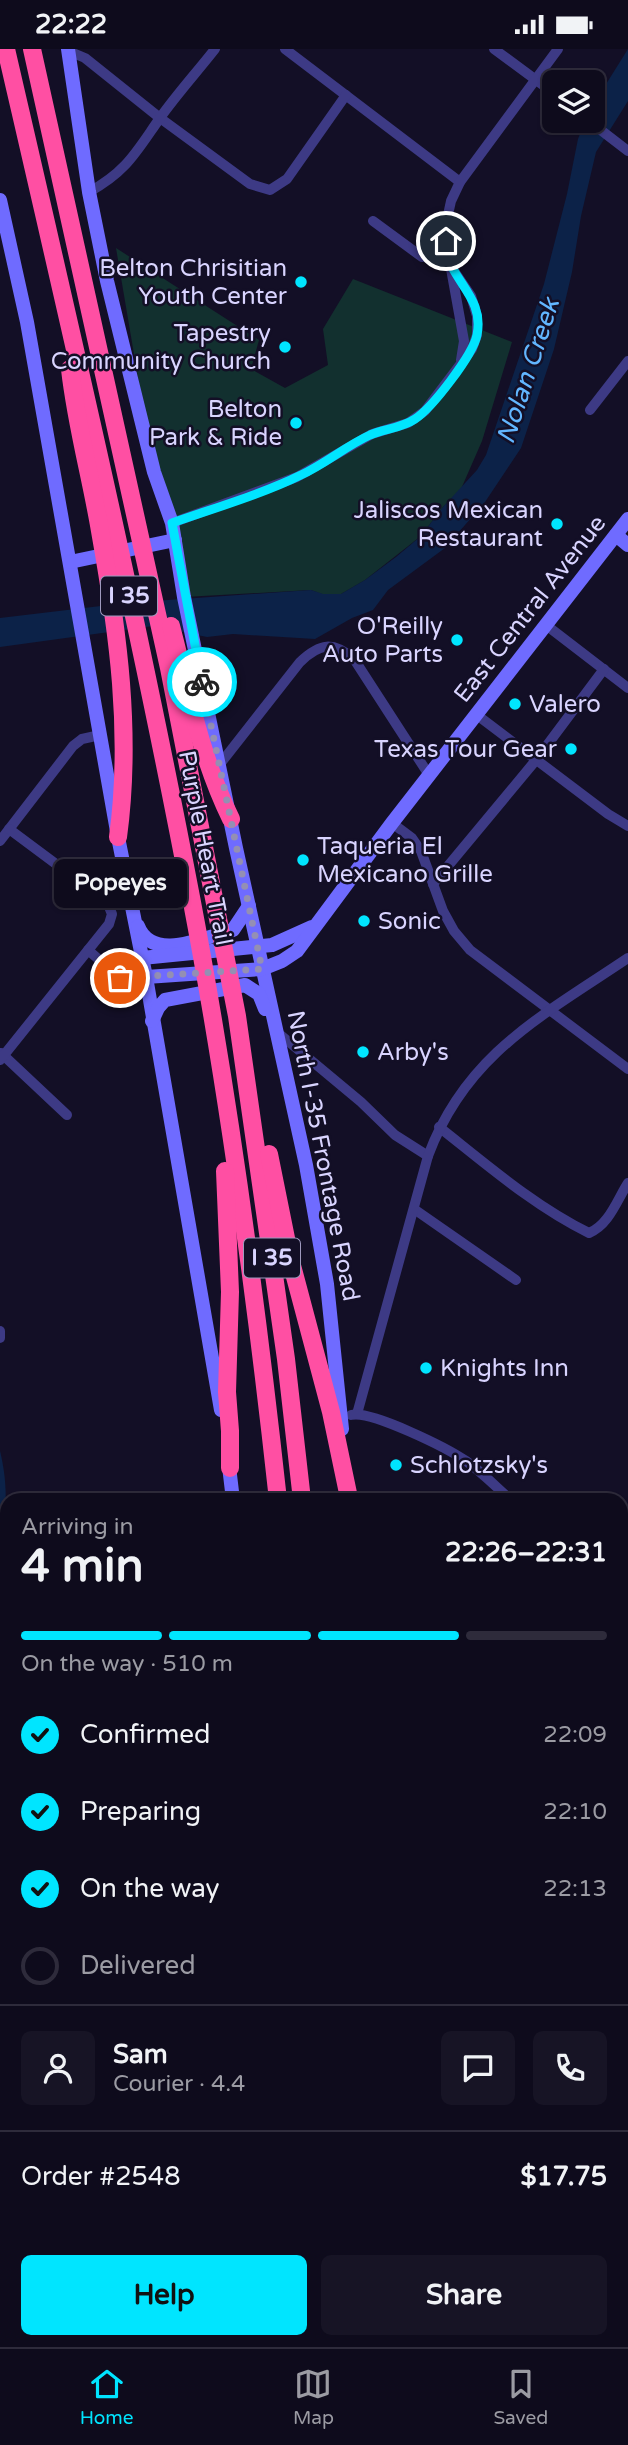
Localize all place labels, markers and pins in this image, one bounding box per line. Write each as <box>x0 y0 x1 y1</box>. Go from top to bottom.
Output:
pin <box>416 211 476 271</box>
place label: Belton Chrisitian Youth Center <box>99 254 288 311</box>
marker: Belton Chrisitian Youth Center <box>293 274 309 290</box>
place label: Tapestry Community Church <box>51 319 271 376</box>
marker: Tapestry Community Church <box>277 339 293 355</box>
place label: Belton Park & Ride <box>149 395 282 452</box>
marker: Belton Park & Ride <box>288 415 304 431</box>
place label: Jaliscos Mexican Restaurant <box>354 496 543 553</box>
marker: Jaliscos Mexican Restaurant <box>549 516 565 532</box>
place label: O'Reilly Auto Parts <box>322 612 443 669</box>
marker: O'Reilly Auto Parts <box>449 632 465 648</box>
place label: Valero <box>529 690 601 719</box>
marker: Valero <box>507 696 523 712</box>
place label: Texas Tour Gear <box>374 735 558 764</box>
marker: Texas Tour Gear <box>563 741 579 757</box>
place label: Taqueria El Mexicano Grille <box>317 832 493 889</box>
marker: Taqueria El Mexicano Grille <box>295 852 311 868</box>
callout: Popeyes <box>54 859 186 908</box>
place label: Sonic <box>378 907 441 936</box>
marker: Sonic <box>356 913 372 929</box>
pin <box>90 948 150 1008</box>
place label: Arby's <box>377 1038 449 1067</box>
marker: Arby's <box>355 1044 371 1060</box>
place label: Knights Inn <box>440 1354 569 1383</box>
marker: Knights Inn <box>418 1360 434 1376</box>
place label: Schlotzsky's <box>410 1451 548 1480</box>
marker: Schlotzsky's <box>388 1457 404 1473</box>

